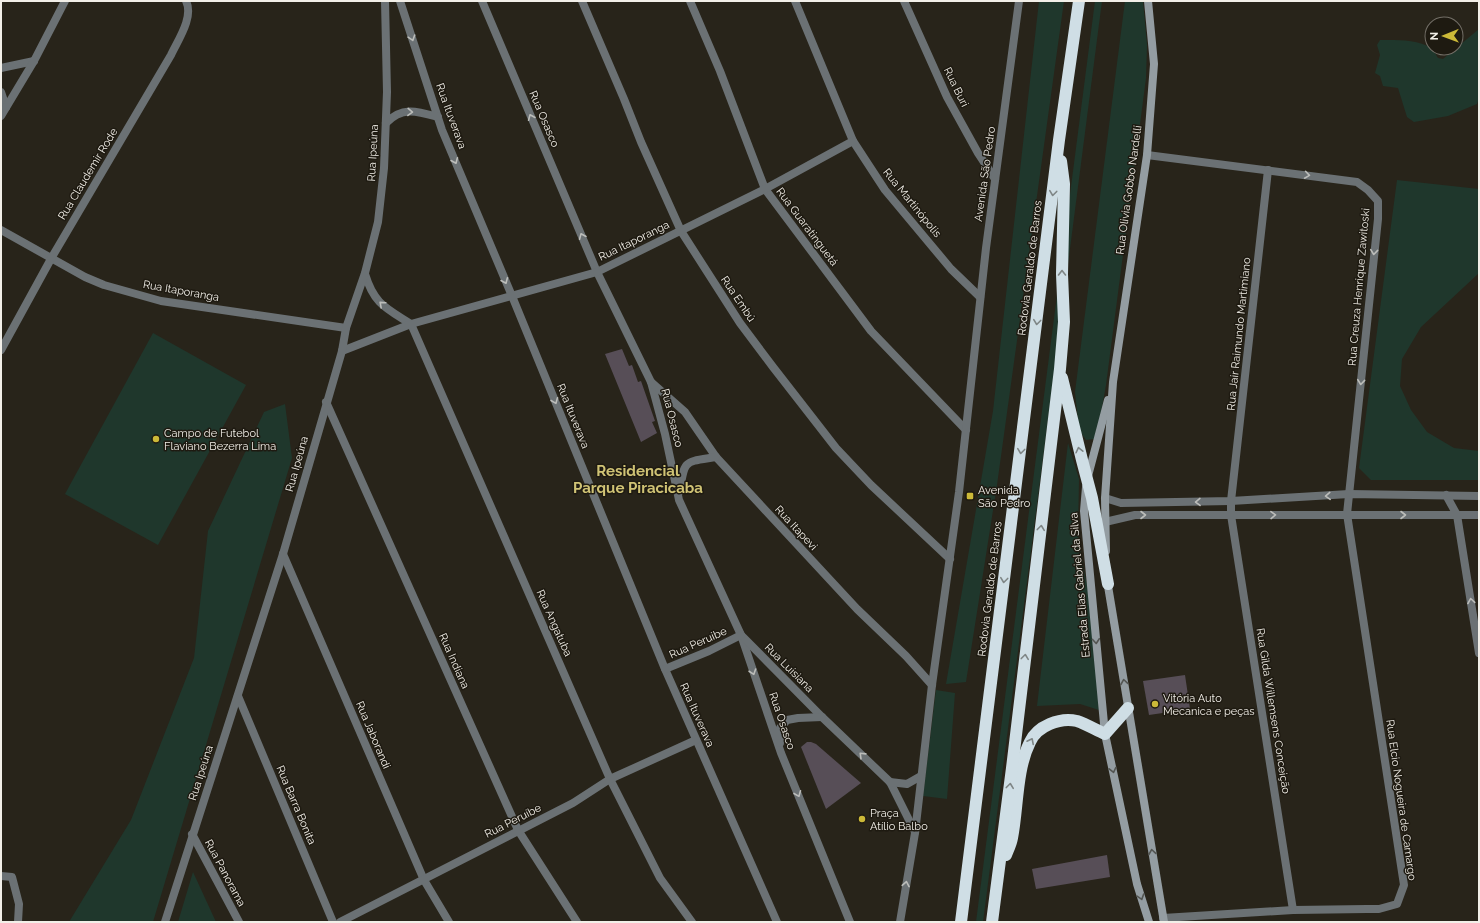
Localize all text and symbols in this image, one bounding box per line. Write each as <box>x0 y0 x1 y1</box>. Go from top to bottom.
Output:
north arrow <box>1424 16 1464 56</box>
text: N <box>1428 32 1441 40</box>
one-way arrow <box>408 34 416 41</box>
street label: Rua Buri <box>941 65 971 109</box>
street label: Rua Ituverava <box>433 81 469 151</box>
street label: Rua Osasco <box>526 89 562 150</box>
one-way arrow <box>407 108 413 116</box>
one-way arrow <box>528 113 536 121</box>
street label: Rua Ipeúna <box>365 124 381 182</box>
street label: Rua Claudemir Rode <box>56 125 121 222</box>
street label: Avenida São Pedro <box>972 125 998 222</box>
street label: Rua Olivia Gobbo Nardelli <box>1113 125 1145 255</box>
one-way arrow <box>450 156 458 164</box>
street label: Rua Martinópolis <box>880 166 944 240</box>
one-way arrow <box>1304 170 1310 179</box>
street label: Rua Guaratinguetá <box>773 185 841 269</box>
one-way arrow <box>1049 190 1058 196</box>
street label: Rodovia Geraldo de Barros <box>1015 200 1045 336</box>
street label: Rua Creuza Henrique Zawitoski <box>1346 208 1372 366</box>
street label: Rua Itaporanga <box>596 218 672 264</box>
one-way arrow <box>578 233 586 240</box>
one-way arrow <box>1370 249 1379 255</box>
street label: Rua Jair Raimundo Martimiano <box>1224 256 1254 411</box>
one-way arrow <box>1058 270 1066 276</box>
street label: Rua Embú <box>718 274 758 324</box>
one-way arrow <box>501 277 509 284</box>
street label: Rua Itaporanga <box>142 278 220 304</box>
one-way arrow <box>379 301 387 308</box>
one-way arrow <box>1033 319 1042 325</box>
one-way arrow <box>1356 379 1365 385</box>
street label: Rua Ituverava <box>554 382 592 450</box>
street label: Rua Osasco <box>658 387 686 449</box>
one-way arrow <box>550 397 558 404</box>
place label: Campo de Futebol Flaviano Bezerra Lima <box>164 427 276 453</box>
marker: Campo de Futebol Flaviano Bezerra Lima <box>151 434 161 444</box>
street label: Rua Ipeúna <box>283 435 311 493</box>
one-way arrow <box>1075 446 1084 453</box>
one-way arrow <box>1016 448 1025 454</box>
district label: Residencial Parque Piracicaba <box>573 462 703 497</box>
place label: Avenida São Pedro <box>978 484 1031 510</box>
marker: Avenida São Pedro <box>965 491 975 501</box>
one-way arrow <box>1325 491 1331 500</box>
one-way arrow <box>1195 497 1201 506</box>
street label: Rua Itapevi <box>772 503 820 553</box>
one-way arrow <box>1140 511 1146 519</box>
one-way arrow <box>1270 511 1276 519</box>
one-way arrow <box>1400 511 1406 519</box>
street label: Estrada Elias Gabriel da Silva <box>1067 512 1093 658</box>
street label: Rodovia Geraldo de Barros <box>975 521 1005 657</box>
one-way arrow <box>1036 525 1045 531</box>
one-way arrow <box>1000 577 1009 583</box>
street label: Rua Angatuba <box>533 588 575 658</box>
one-way arrow <box>1467 598 1476 604</box>
street label: Rua Peruibe <box>667 624 729 661</box>
street label: Rua Gilda Willemsens Conceição <box>1253 627 1293 795</box>
street label: Rua Indiana <box>436 631 472 691</box>
one-way arrow <box>1092 638 1101 645</box>
street label: Rua Luisiana <box>762 641 816 695</box>
one-way arrow <box>1021 654 1030 660</box>
one-way arrow <box>749 669 757 676</box>
one-way arrow <box>1120 679 1129 685</box>
street label: Rua Ituverava <box>677 681 717 749</box>
street label: Rua Osasco <box>766 691 798 752</box>
place label: Vitória Auto Mecanica e peças <box>1163 692 1255 718</box>
street label: Rua Jaborandi <box>353 699 393 771</box>
marker: Vitória Auto Mecanica e peças <box>1150 699 1160 709</box>
street label: Rua Elcio Nogueira de Camargo <box>1383 719 1419 882</box>
one-way arrow <box>1026 738 1034 745</box>
street label: Rua Ipeúna <box>186 744 216 802</box>
one-way arrow <box>859 752 867 760</box>
street label: Rua Barra Bonita <box>273 764 319 846</box>
one-way arrow <box>1109 767 1117 773</box>
one-way arrow <box>1005 783 1014 789</box>
one-way arrow <box>793 791 801 798</box>
street label: Rua Peruíbe <box>483 801 544 841</box>
place label: Praça Atílio Balbo <box>870 807 928 833</box>
marker: Praça Atílio Balbo <box>857 814 867 824</box>
street label: Rua Panorama <box>202 837 248 909</box>
one-way arrow <box>1148 848 1157 855</box>
one-way arrow <box>901 880 910 887</box>
one-way arrow <box>1137 893 1145 900</box>

